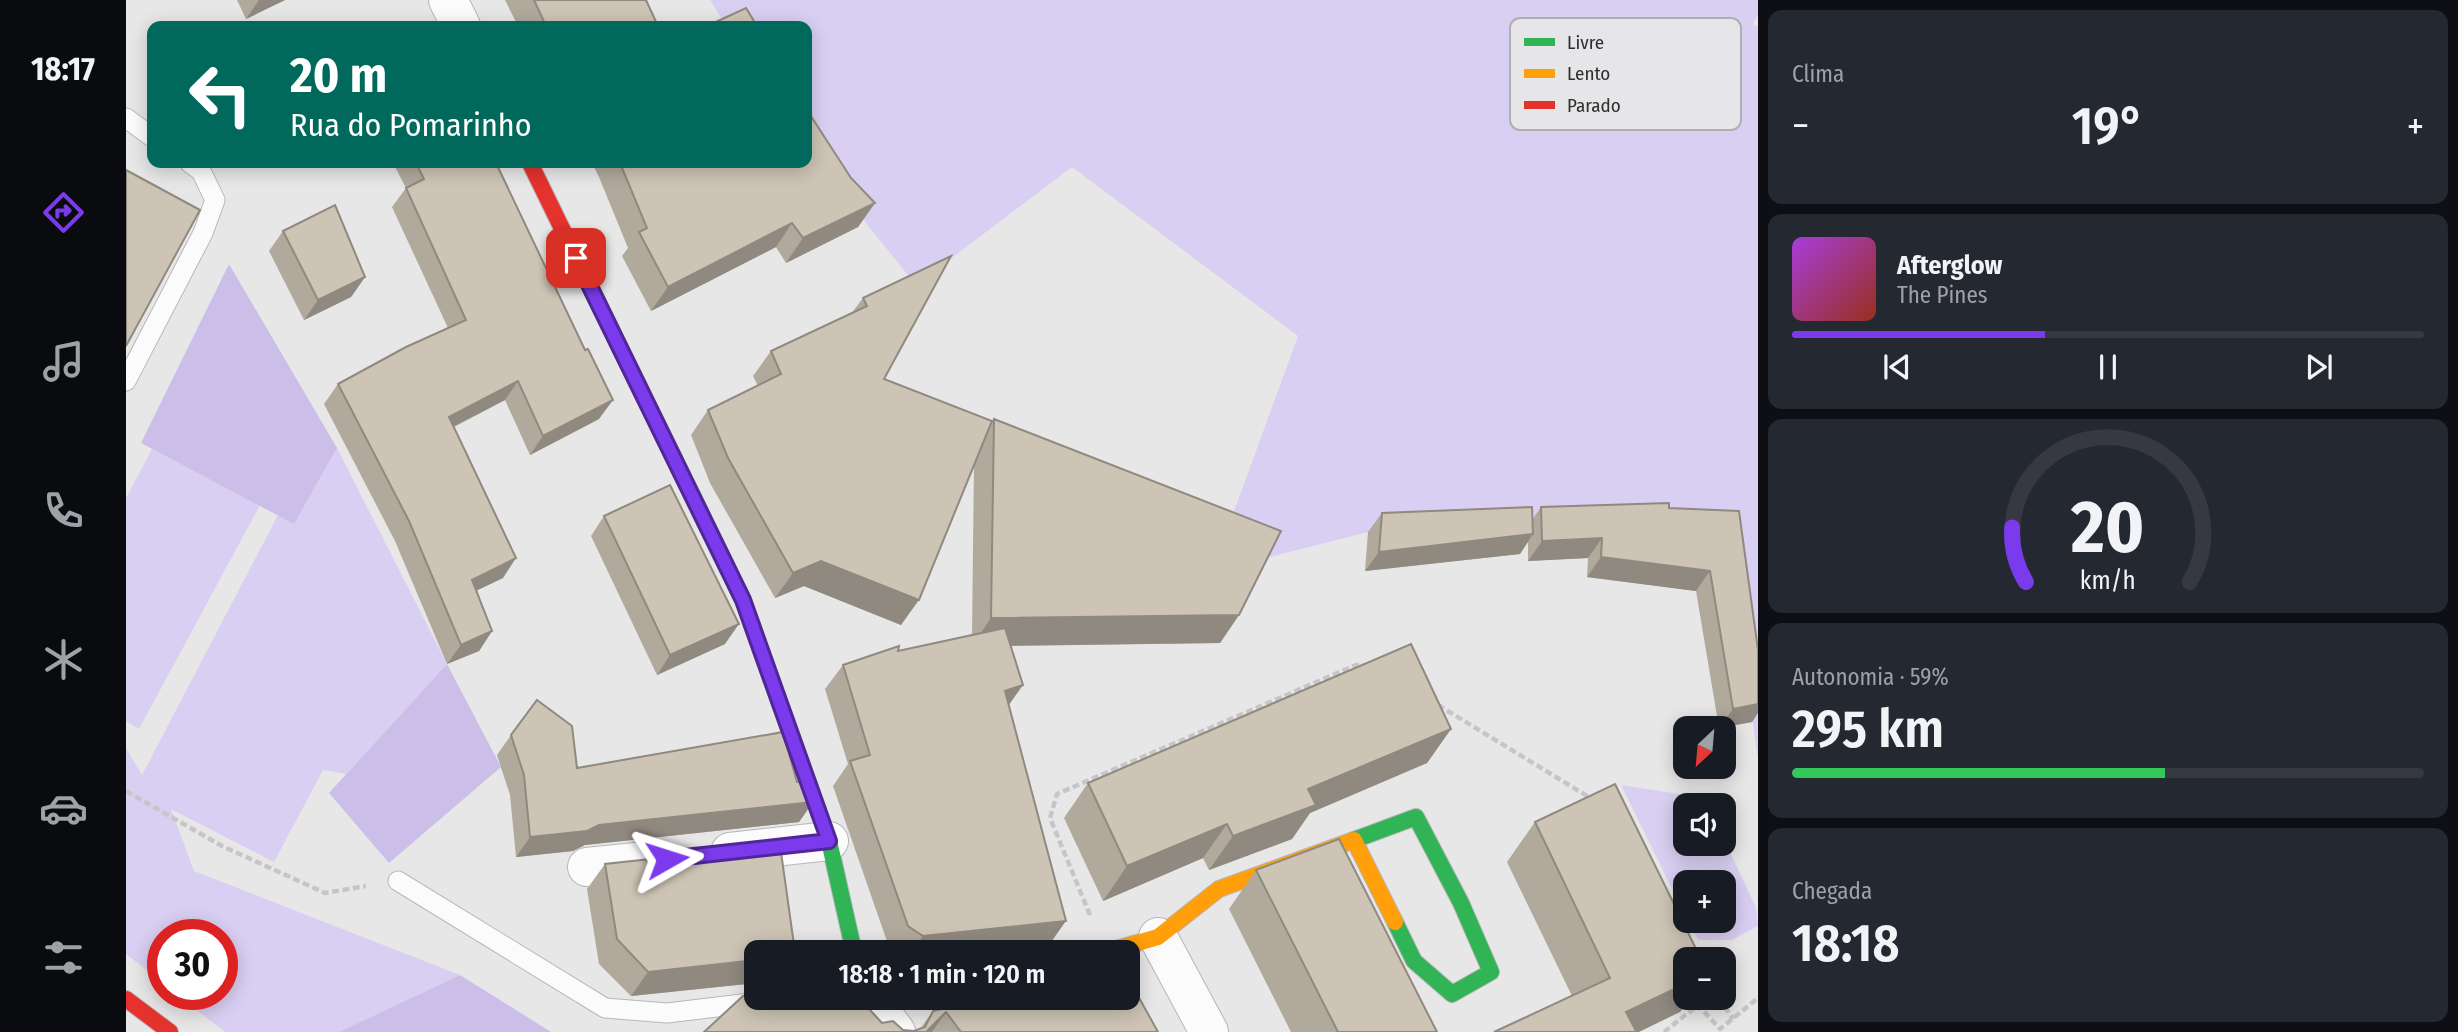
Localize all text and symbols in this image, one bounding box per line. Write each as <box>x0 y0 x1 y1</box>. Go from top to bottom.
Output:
legend <box>1510 18 1741 130</box>
text: Livre <box>1567 31 1604 54</box>
text: 20 m <box>290 46 387 105</box>
icon: left <box>175 49 266 140</box>
text: 18:17 <box>31 50 95 88</box>
text: Clima <box>1792 60 1844 88</box>
text: Lento <box>1567 62 1610 85</box>
text: Parado <box>1567 94 1621 117</box>
text: 19° <box>2072 95 2144 158</box>
text: − <box>1792 103 1809 149</box>
text: + <box>2407 103 2424 149</box>
text: Rua do Pomarinho <box>290 106 532 144</box>
icon: directions <box>39 188 88 237</box>
pin <box>546 228 606 288</box>
icon: arrive <box>557 239 595 277</box>
text: Afterglow <box>1897 250 2002 281</box>
text: The Pines <box>1897 281 1988 309</box>
icon: music <box>39 337 88 386</box>
icon: previous <box>1878 348 1916 386</box>
icon: pause <box>2089 348 2127 386</box>
icon: next <box>2300 348 2338 386</box>
text: 20 <box>2070 484 2145 571</box>
icon: phone <box>39 486 88 535</box>
text: km/h <box>2080 566 2136 596</box>
icon: climate <box>39 635 88 684</box>
text: Autonomia · 59% <box>1792 663 1949 691</box>
text: 295 km <box>1792 698 1944 761</box>
north arrow <box>1673 716 1736 779</box>
map controls <box>1673 716 1736 1010</box>
icon: car <box>39 784 88 833</box>
button: sound <box>1673 793 1736 856</box>
position arrow <box>630 822 704 896</box>
button: + <box>1673 870 1736 933</box>
text: Chegada <box>1792 877 1872 905</box>
text: 18:18 <box>1792 912 1900 975</box>
speed limit sign: 30 <box>147 919 238 1010</box>
icon: filters <box>39 933 88 982</box>
button: − <box>1673 947 1736 1010</box>
text: 18:18 · 1 min · 120 m <box>839 959 1045 990</box>

